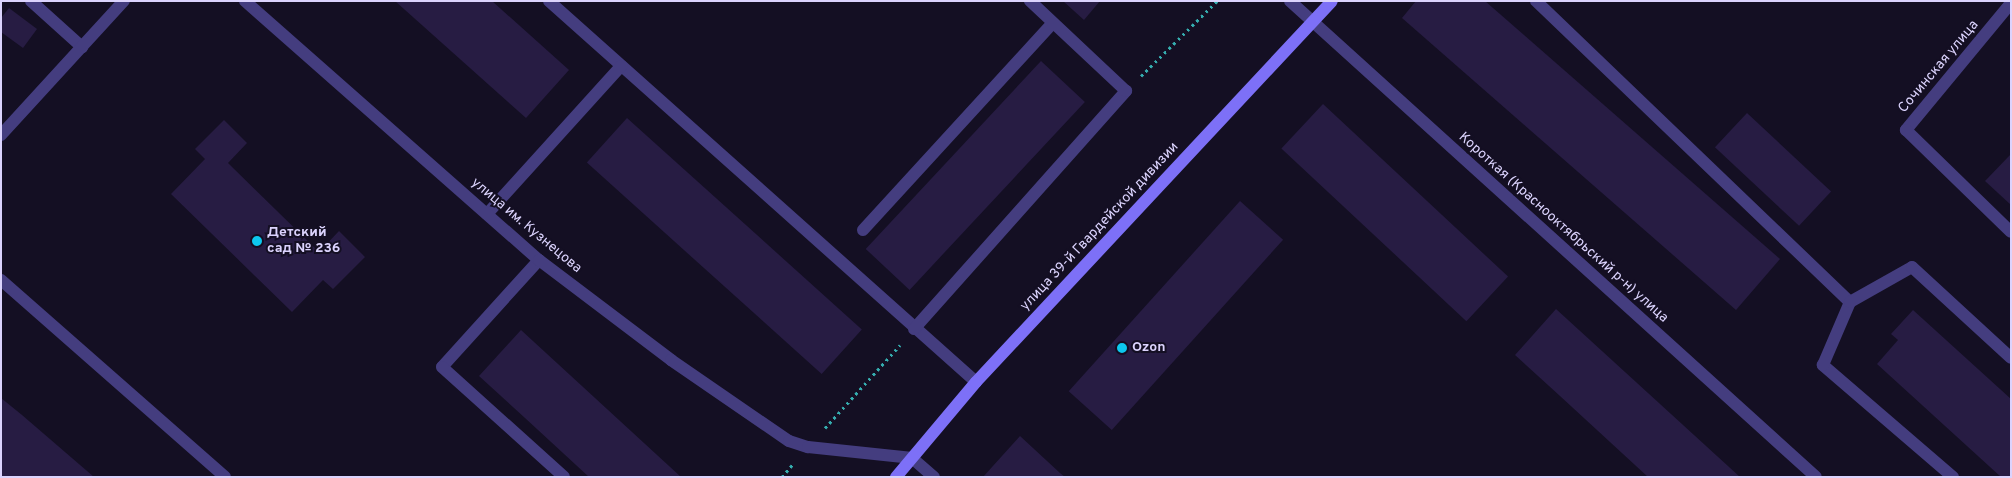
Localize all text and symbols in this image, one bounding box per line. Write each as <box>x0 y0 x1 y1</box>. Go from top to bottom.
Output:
street label: Сочинская улица <box>1895 17 1983 117</box>
street label: Короткая (Краснооктябрьский р-н) улица <box>1455 129 1671 327</box>
street label: улица 39-й Гвардейской дивизии <box>1017 139 1183 315</box>
street label: улица им. Кузнецова <box>467 175 585 277</box>
place label: Детский сад № 236 <box>267 225 340 258</box>
marker: Детский сад № 236 <box>251 235 263 247</box>
place label: Ozon <box>1132 340 1165 356</box>
marker: Ozon <box>1116 342 1128 354</box>

